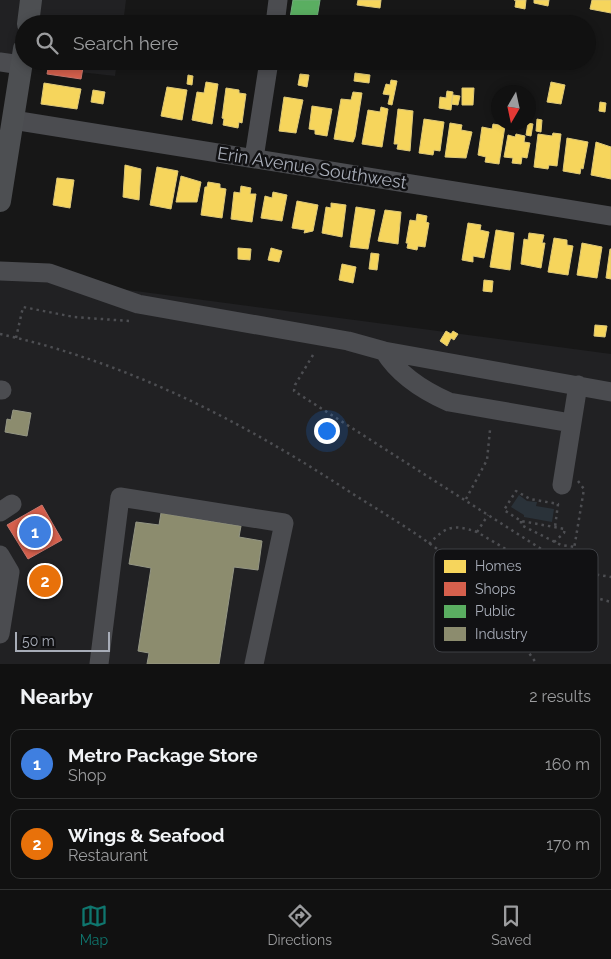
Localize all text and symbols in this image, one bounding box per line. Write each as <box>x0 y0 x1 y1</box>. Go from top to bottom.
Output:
search box <box>15 15 596 70</box>
icon: search <box>33 29 61 57</box>
text: Search here <box>73 32 179 54</box>
north arrow <box>491 85 536 130</box>
street label: Erin Avenue Southwest <box>216 142 408 193</box>
your location <box>314 418 340 444</box>
pin: 1 <box>19 513 51 551</box>
legend <box>434 549 598 652</box>
text: Homes <box>475 558 522 574</box>
pin: 2 <box>29 562 61 600</box>
text: Shops <box>475 581 516 597</box>
text: Public <box>475 603 516 619</box>
text: Industry <box>475 626 528 642</box>
scale bar <box>15 629 110 652</box>
text: 50 m <box>22 633 55 649</box>
text: Nearby <box>20 684 93 709</box>
text: 2 results <box>529 687 591 706</box>
text: Metro Package Store <box>68 744 258 766</box>
text: 1 <box>33 755 41 774</box>
text: 160 m <box>545 755 590 774</box>
text: Shop <box>68 766 106 785</box>
text: Wings & Seafood <box>68 824 225 846</box>
text: 2 <box>32 835 42 854</box>
text: 170 m <box>546 835 590 854</box>
text: Restaurant <box>68 846 148 865</box>
tab: Map <box>80 902 108 948</box>
tab: Directions <box>267 902 332 948</box>
tab: Saved <box>491 902 531 948</box>

